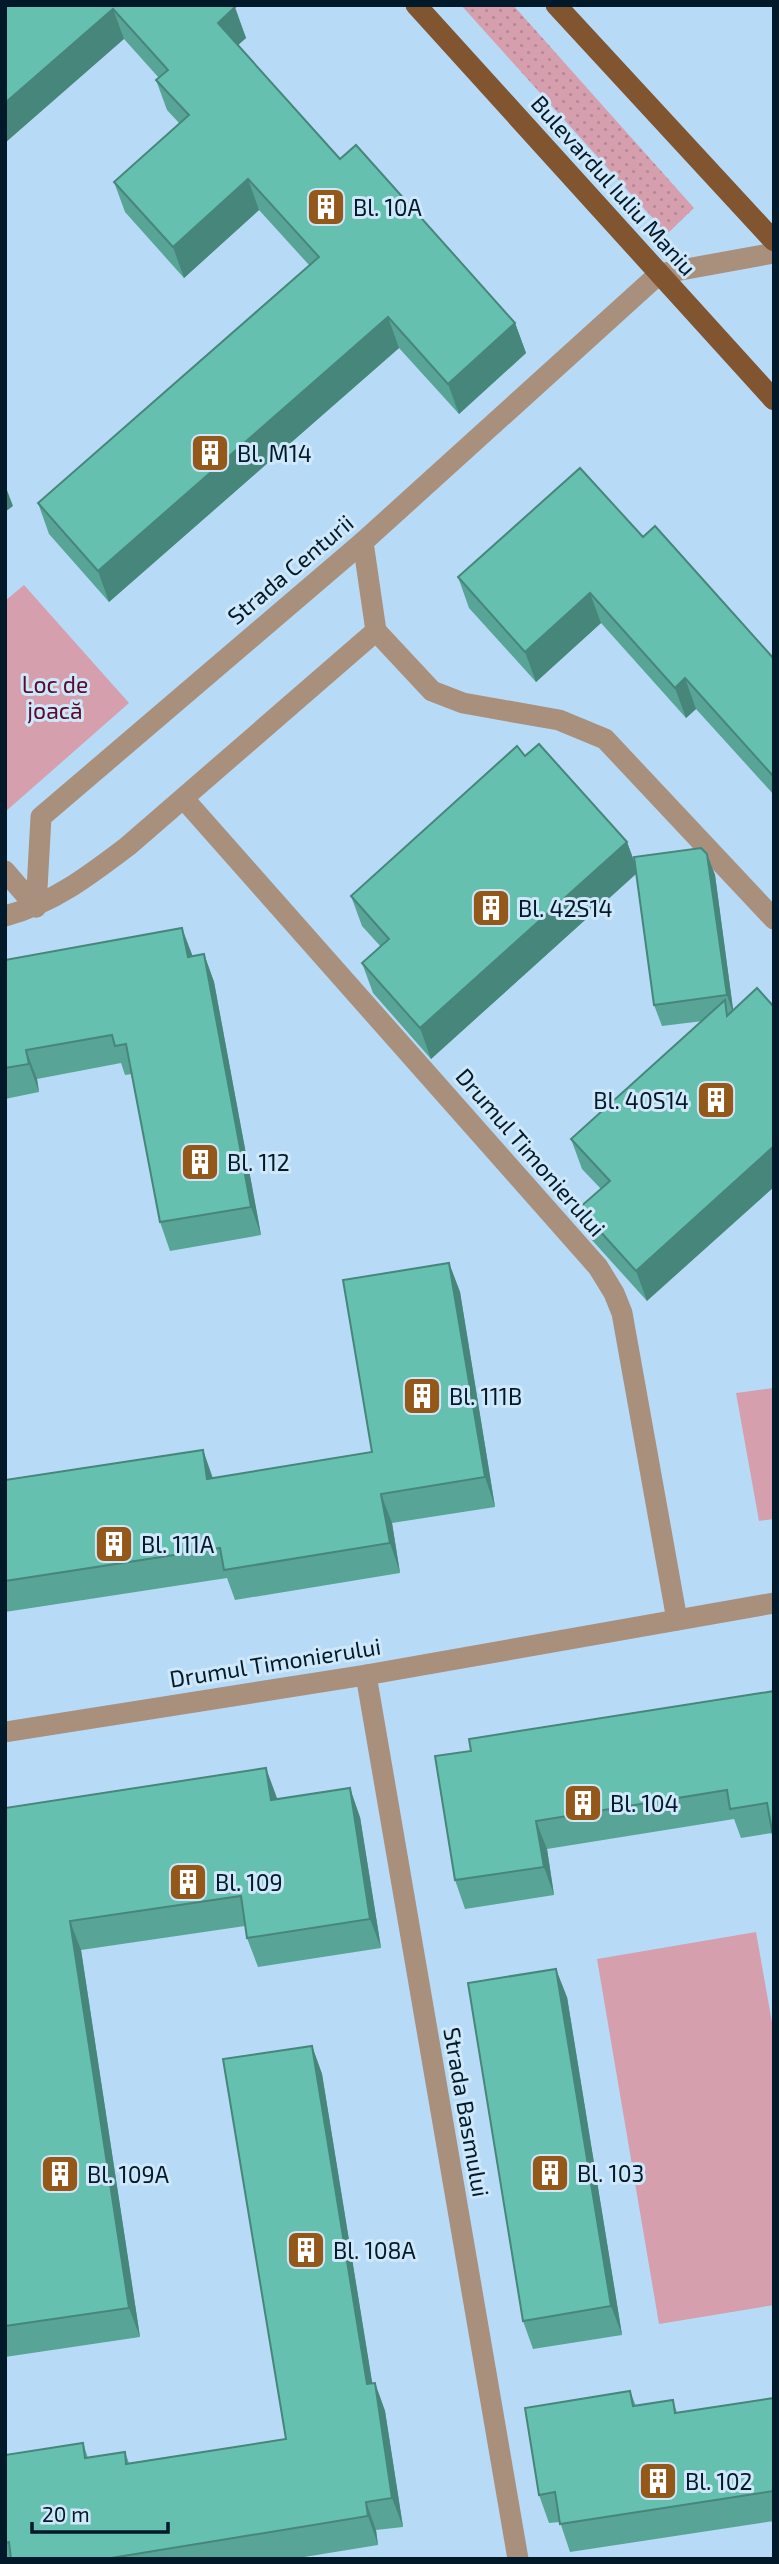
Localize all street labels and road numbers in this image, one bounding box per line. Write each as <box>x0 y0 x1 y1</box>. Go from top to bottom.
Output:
street label: Bulevardul Iuliu Maniu <box>526 89 702 281</box>
street label: Strada Centurii <box>221 508 359 630</box>
street label: Drumul Timonierului <box>450 1062 612 1242</box>
street label: Drumul Timonierului <box>167 1631 383 1693</box>
street label: Strada Basmului <box>438 2025 496 2199</box>

